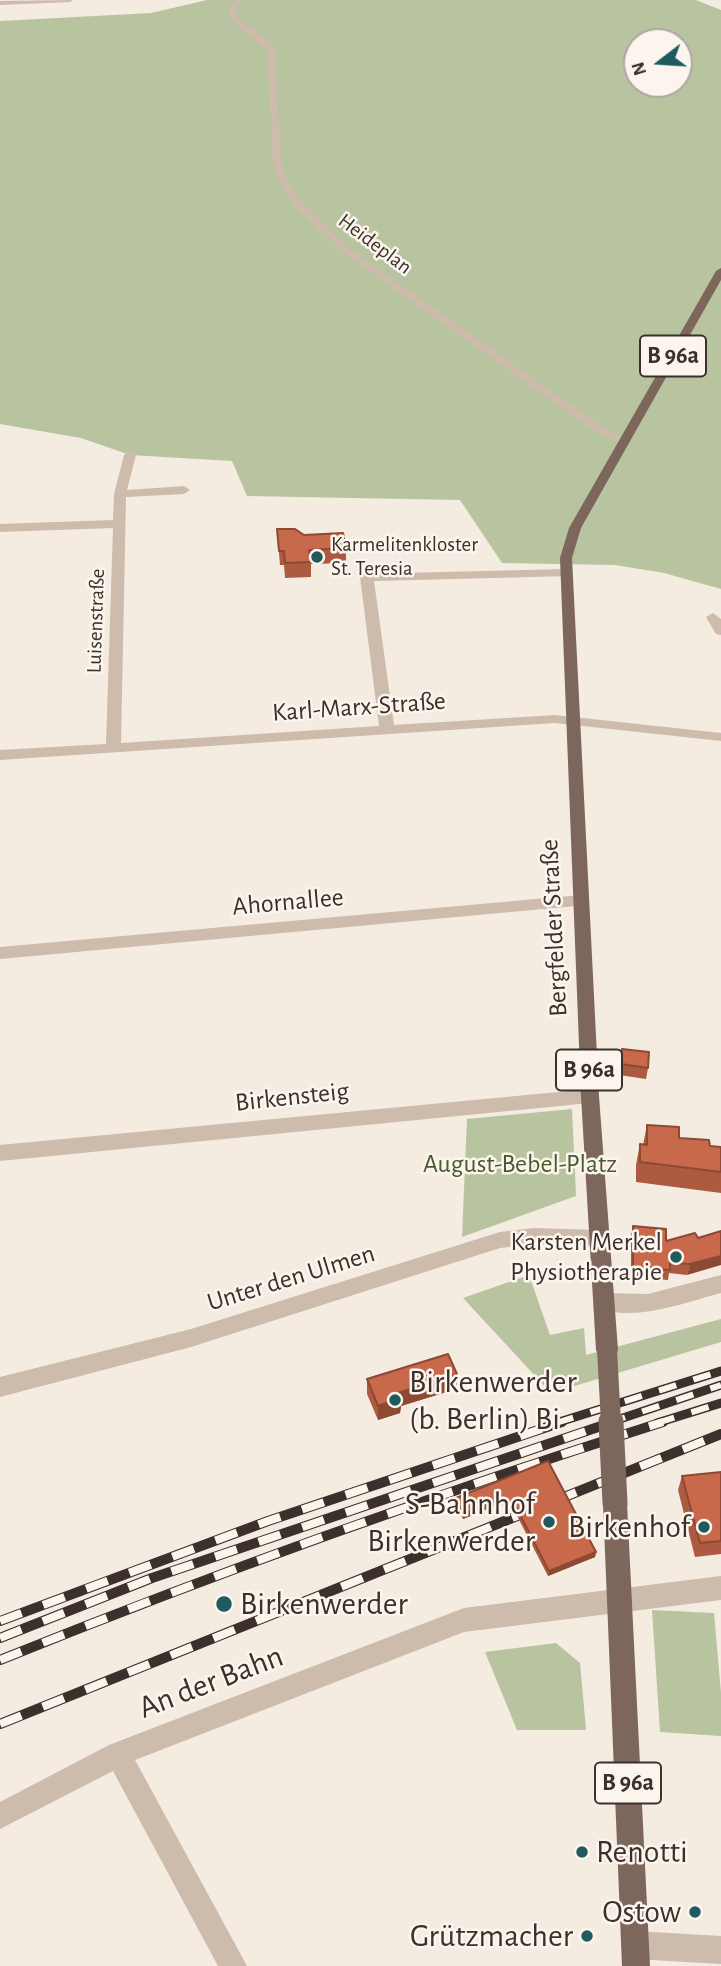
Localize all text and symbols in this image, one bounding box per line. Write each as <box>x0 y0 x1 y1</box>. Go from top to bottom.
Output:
north arrow <box>623 28 693 98</box>
text: N <box>628 60 650 78</box>
street label: Heideplan <box>333 208 417 280</box>
road number: B 96a <box>640 335 706 376</box>
place label: Karmelitenkloster St. Teresia <box>331 532 478 582</box>
marker: Karmelitenkloster St. Teresia <box>309 549 325 565</box>
street label: Luisenstraße <box>82 568 110 674</box>
street label: Karl-Marx-Straße <box>271 685 447 729</box>
street label: Bergfelder Straße <box>534 838 574 1018</box>
street label: Ahornallee <box>231 882 345 922</box>
road number: B 96a <box>556 1050 622 1090</box>
street label: Birkensteig <box>234 1076 350 1118</box>
park label: August-Bebel-Platz <box>423 1148 617 1180</box>
place label: Karsten Merkel Physiotherapie <box>510 1226 662 1288</box>
street label: Unter den Ulmen <box>203 1238 379 1318</box>
marker: Karsten Merkel Physiotherapie <box>668 1249 684 1265</box>
place label: Birkenwerder (b. Berlin) Bi <box>409 1363 577 1438</box>
marker: Birkenwerder (b. Berlin) Bi <box>387 1392 403 1408</box>
place label: S-Bahnhof Birkenwerder <box>367 1485 535 1560</box>
place label: Birkenhof <box>568 1508 690 1546</box>
marker: S-Bahnhof Birkenwerder <box>541 1514 557 1530</box>
marker: Birkenhof <box>696 1519 712 1535</box>
place label: Birkenwerder <box>240 1585 408 1623</box>
marker: Birkenwerder <box>214 1594 234 1614</box>
street label: An der Bahn <box>133 1637 289 1727</box>
road number: B 96a <box>595 1763 661 1804</box>
place label: Renotti <box>596 1833 688 1871</box>
marker: Renotti <box>574 1844 590 1860</box>
place label: Ostow <box>602 1893 681 1931</box>
marker: Ostow <box>687 1904 703 1920</box>
place label: Grützmacher <box>410 1917 573 1955</box>
marker: Grützmacher <box>579 1928 595 1944</box>

